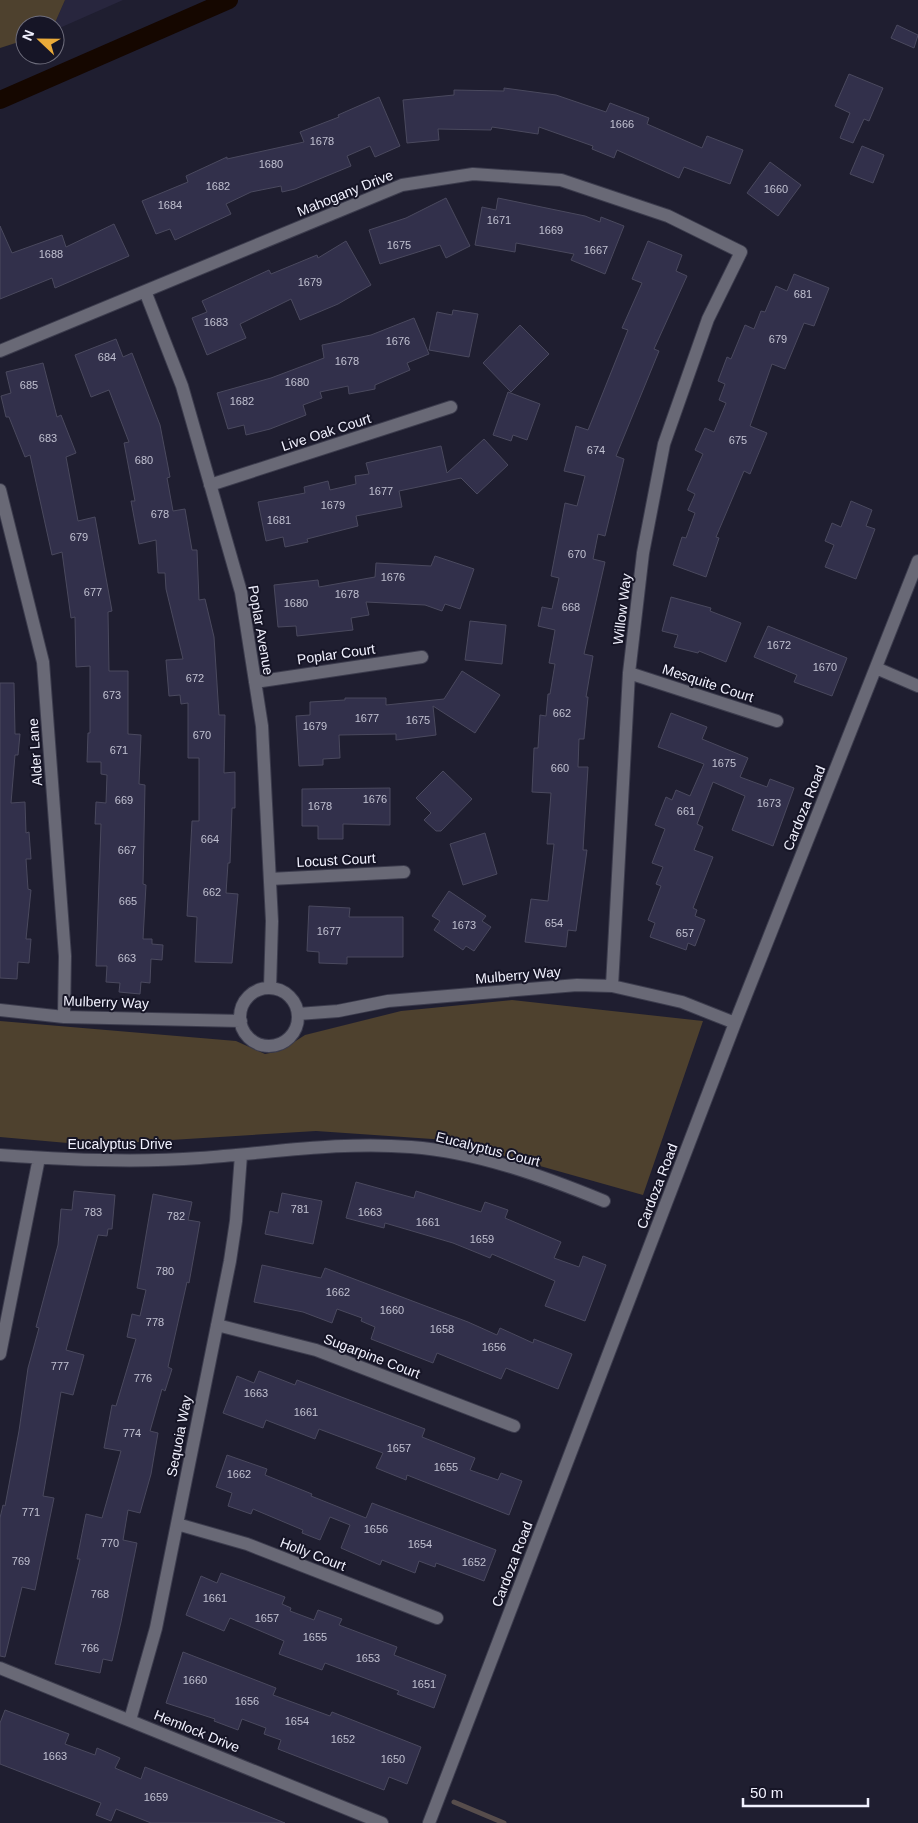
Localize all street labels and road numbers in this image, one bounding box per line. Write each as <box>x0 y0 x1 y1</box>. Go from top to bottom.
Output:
street label: Mahogany Drive <box>295 166 395 220</box>
street label: Live Oak Court <box>279 410 373 454</box>
street label: Willow Way <box>610 572 634 646</box>
street label: Poplar Avenue <box>245 584 277 676</box>
street label: Poplar Court <box>296 641 376 667</box>
street label: Mesquite Court <box>660 661 756 705</box>
street label: Alder Lane <box>25 717 45 786</box>
street label: Cardoza Road <box>780 763 828 853</box>
street label: Locust Court <box>296 850 376 870</box>
street label: Mulberry Way <box>475 963 561 987</box>
street label: Mulberry Way <box>63 993 149 1011</box>
street label: Eucalyptus Court <box>434 1128 542 1170</box>
street label: Eucalyptus Drive <box>67 1136 173 1152</box>
street label: Cardoza Road <box>633 1141 681 1231</box>
street label: Sugarpine Court <box>322 1330 423 1382</box>
street label: Sequoia Way <box>163 1394 195 1478</box>
street label: Cardoza Road <box>488 1519 536 1609</box>
street label: Holly Court <box>278 1534 348 1574</box>
street label: Hemlock Drive <box>152 1707 242 1756</box>

